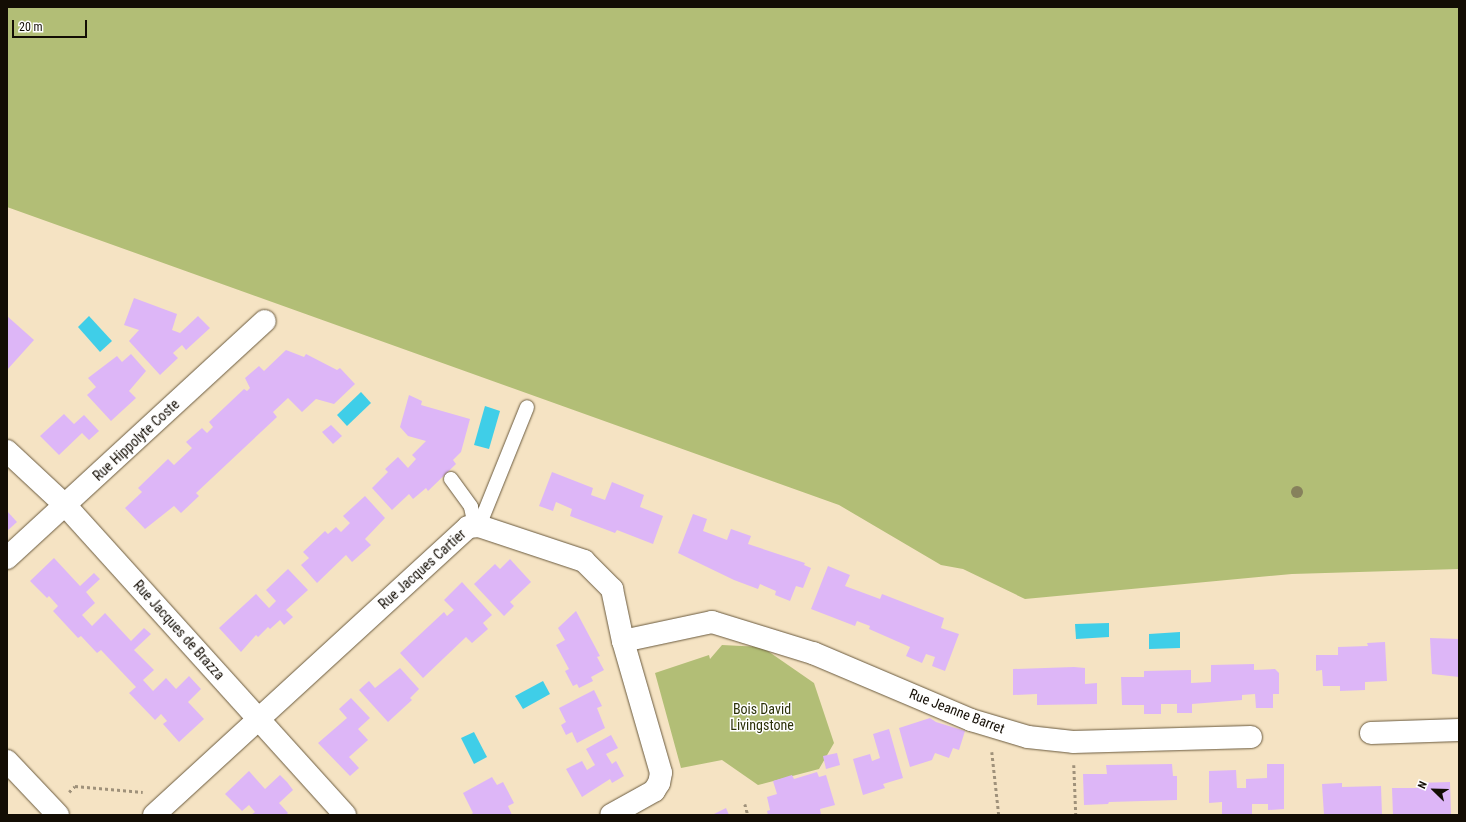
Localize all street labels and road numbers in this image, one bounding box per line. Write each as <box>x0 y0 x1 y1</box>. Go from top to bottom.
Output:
street label: Rue Hippolyte Coste <box>89 396 183 484</box>
street label: Rue Jacques Cartier <box>375 526 469 612</box>
street label: Rue Jacques de Brazza <box>130 577 228 683</box>
street label: Rue Jeanne Barret <box>907 685 1007 737</box>

